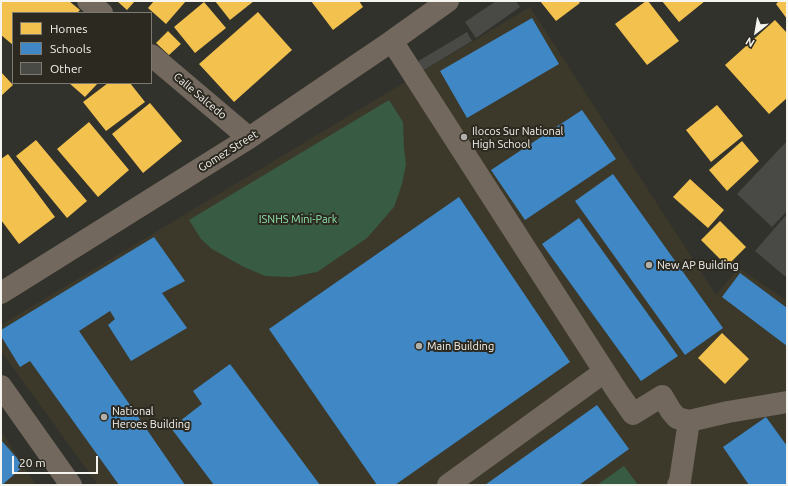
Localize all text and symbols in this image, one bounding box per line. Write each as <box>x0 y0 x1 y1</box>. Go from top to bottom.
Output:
legend <box>12 12 152 84</box>
north arrow <box>736 12 776 52</box>
text: Homes <box>50 22 88 35</box>
text: N <box>743 35 756 50</box>
text: Schools <box>50 42 91 55</box>
text: Other <box>50 62 82 75</box>
street label: Calle Salcedo <box>171 70 229 122</box>
place label: Ilocos Sur National High School <box>472 124 563 150</box>
street label: Gomez Street <box>196 127 260 175</box>
marker: Ilocos Sur National High School <box>459 132 469 142</box>
park label: ISNHS Mini-Park <box>259 212 337 226</box>
place label: New AP Building <box>657 258 739 272</box>
marker: New AP Building <box>644 260 654 270</box>
place label: Main Building <box>427 339 494 353</box>
marker: Main Building <box>414 341 424 351</box>
place label: National Heroes Building <box>112 404 190 430</box>
marker: National Heroes Building <box>99 412 109 422</box>
scale bar <box>14 448 100 474</box>
text: 20 m <box>19 456 46 469</box>

